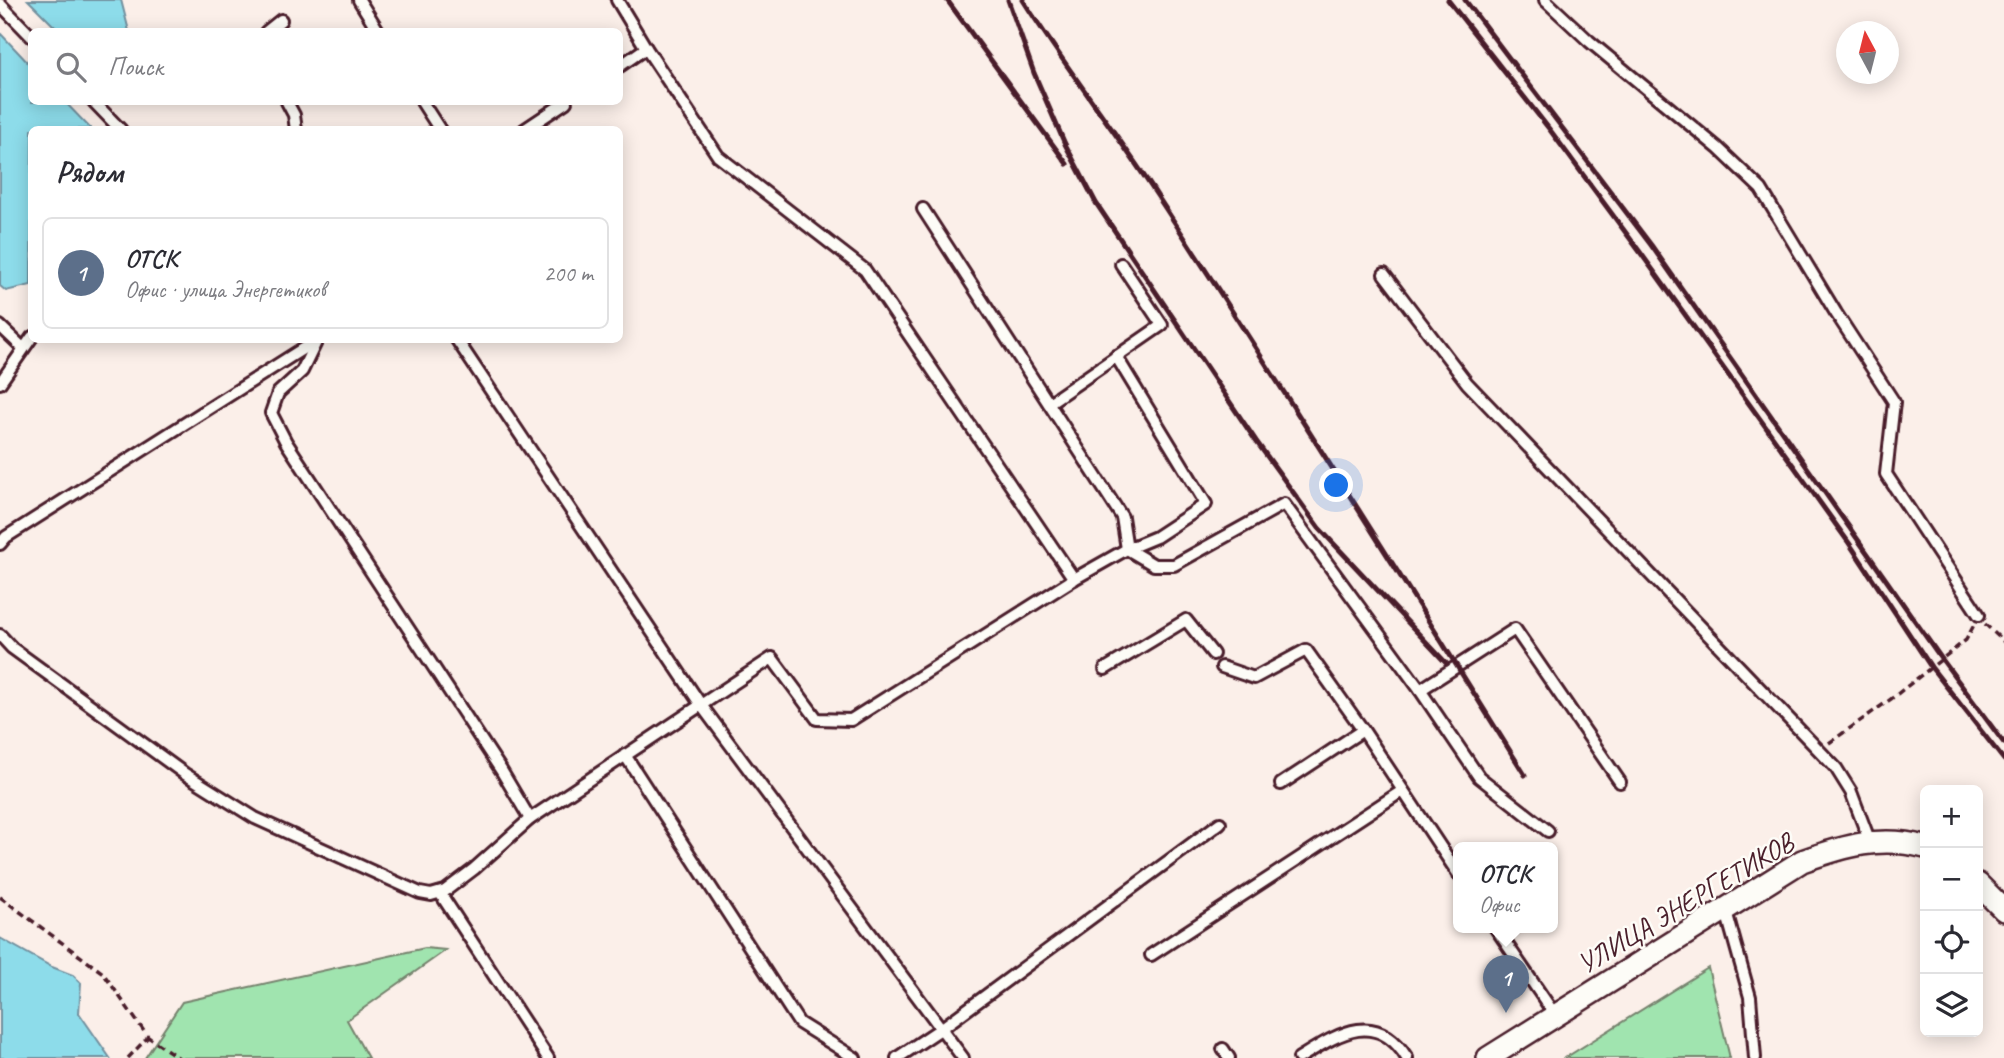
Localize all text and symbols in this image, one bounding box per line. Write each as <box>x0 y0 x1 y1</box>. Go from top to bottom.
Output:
north arrow <box>1836 21 1899 84</box>
search box <box>28 28 623 105</box>
icon: search <box>52 48 90 86</box>
text: Поиск <box>108 50 163 83</box>
text: Рядом <box>56 153 123 191</box>
text: ОТСК <box>125 242 178 275</box>
text: 1 <box>76 259 86 288</box>
text: 200 m <box>544 259 593 288</box>
text: Офис · улица Энергетиков <box>125 275 326 304</box>
your location <box>1319 468 1353 502</box>
map controls <box>1920 785 1983 1037</box>
button: + <box>1920 785 1983 848</box>
street label: УЛИЦА ЭНЕРГЕТИКОВ <box>1571 823 1802 981</box>
popup <box>1453 842 1558 933</box>
button: − <box>1920 848 1983 911</box>
text: ОТСК <box>1479 857 1532 890</box>
text: Офис <box>1479 890 1520 919</box>
button: locate <box>1920 911 1983 974</box>
pin: 1 <box>1483 955 1529 1013</box>
button: layers <box>1920 974 1983 1037</box>

